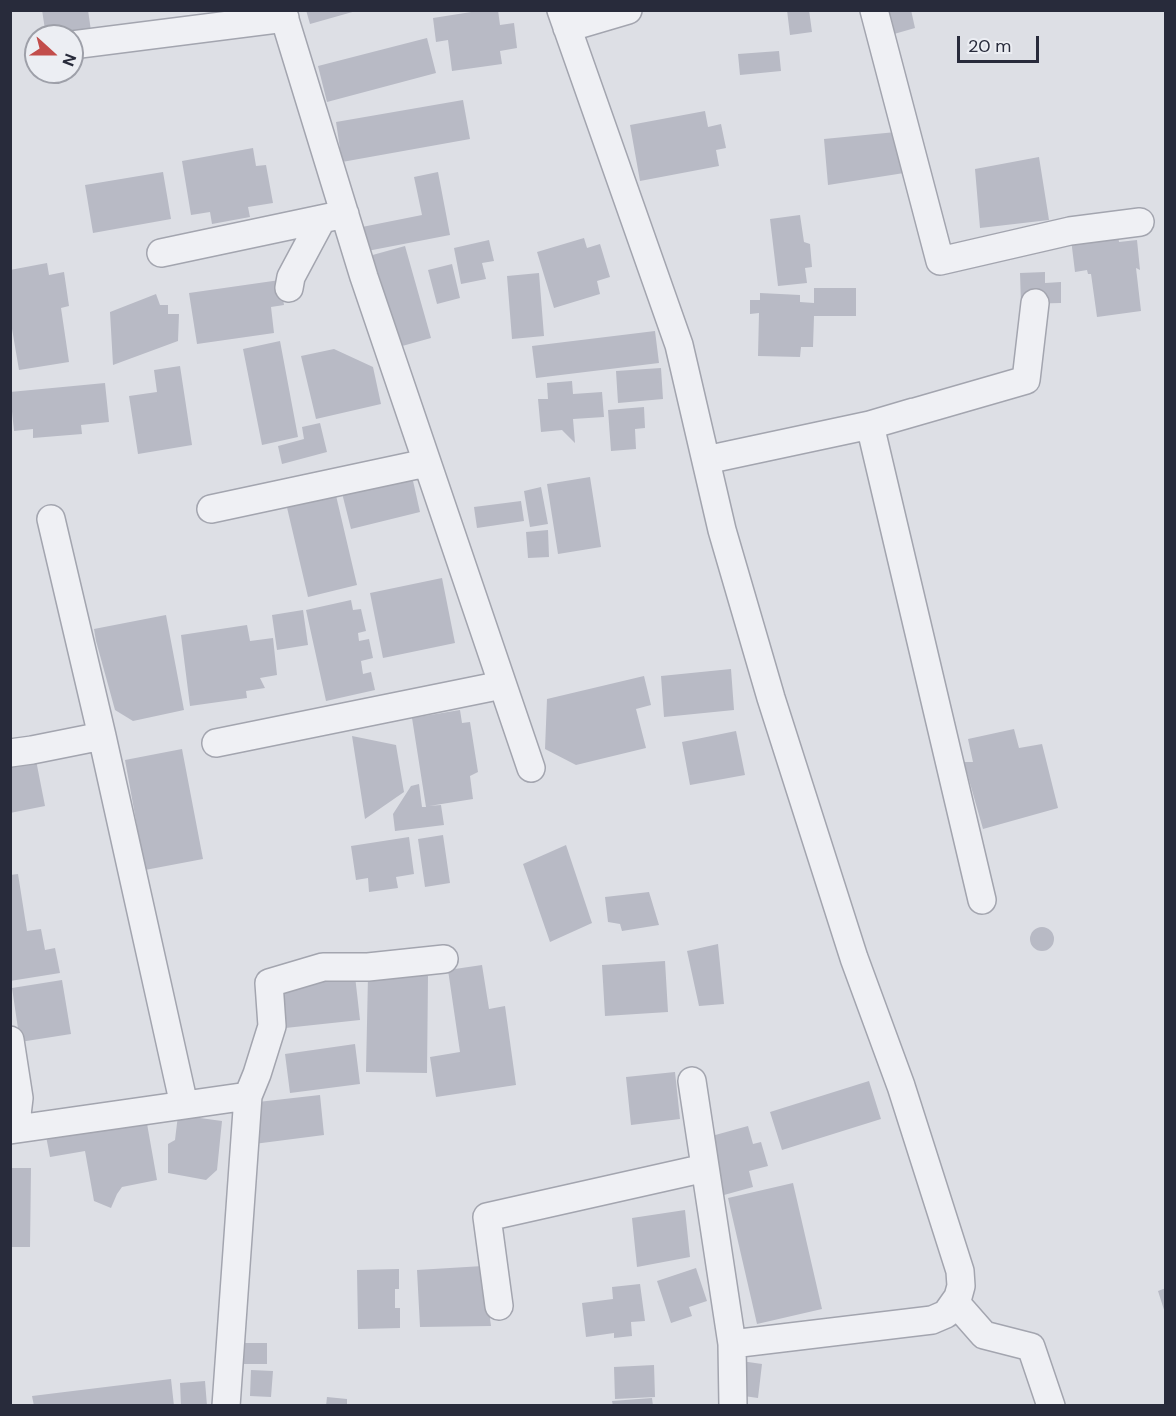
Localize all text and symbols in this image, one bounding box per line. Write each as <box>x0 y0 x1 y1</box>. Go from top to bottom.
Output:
north arrow <box>24 24 84 84</box>
scale bar <box>960 24 1042 62</box>
text: 20 m <box>968 34 1011 58</box>
text: N <box>58 51 81 69</box>

